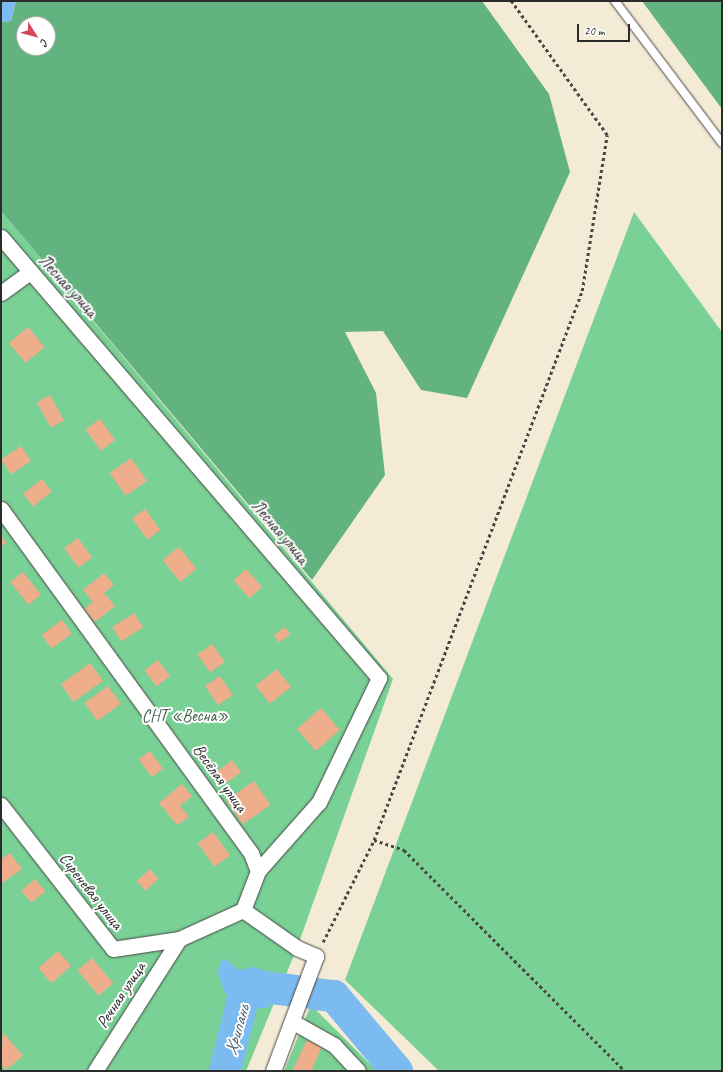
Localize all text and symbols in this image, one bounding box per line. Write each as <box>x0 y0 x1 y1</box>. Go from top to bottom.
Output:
north arrow <box>16 16 56 56</box>
scale bar <box>579 16 632 42</box>
text: 20 m <box>584 23 604 39</box>
text: С <box>38 36 52 49</box>
street label: Лесная улица <box>34 250 102 322</box>
street label: Лесная улица <box>247 496 313 568</box>
park label: СНТ «Весна» <box>142 706 228 726</box>
street label: Весёлая улица <box>188 739 252 817</box>
street label: Сиреневая улица <box>54 848 128 934</box>
street label: Речная улица <box>92 958 150 1032</box>
water label: Хрипань <box>220 1003 254 1057</box>

